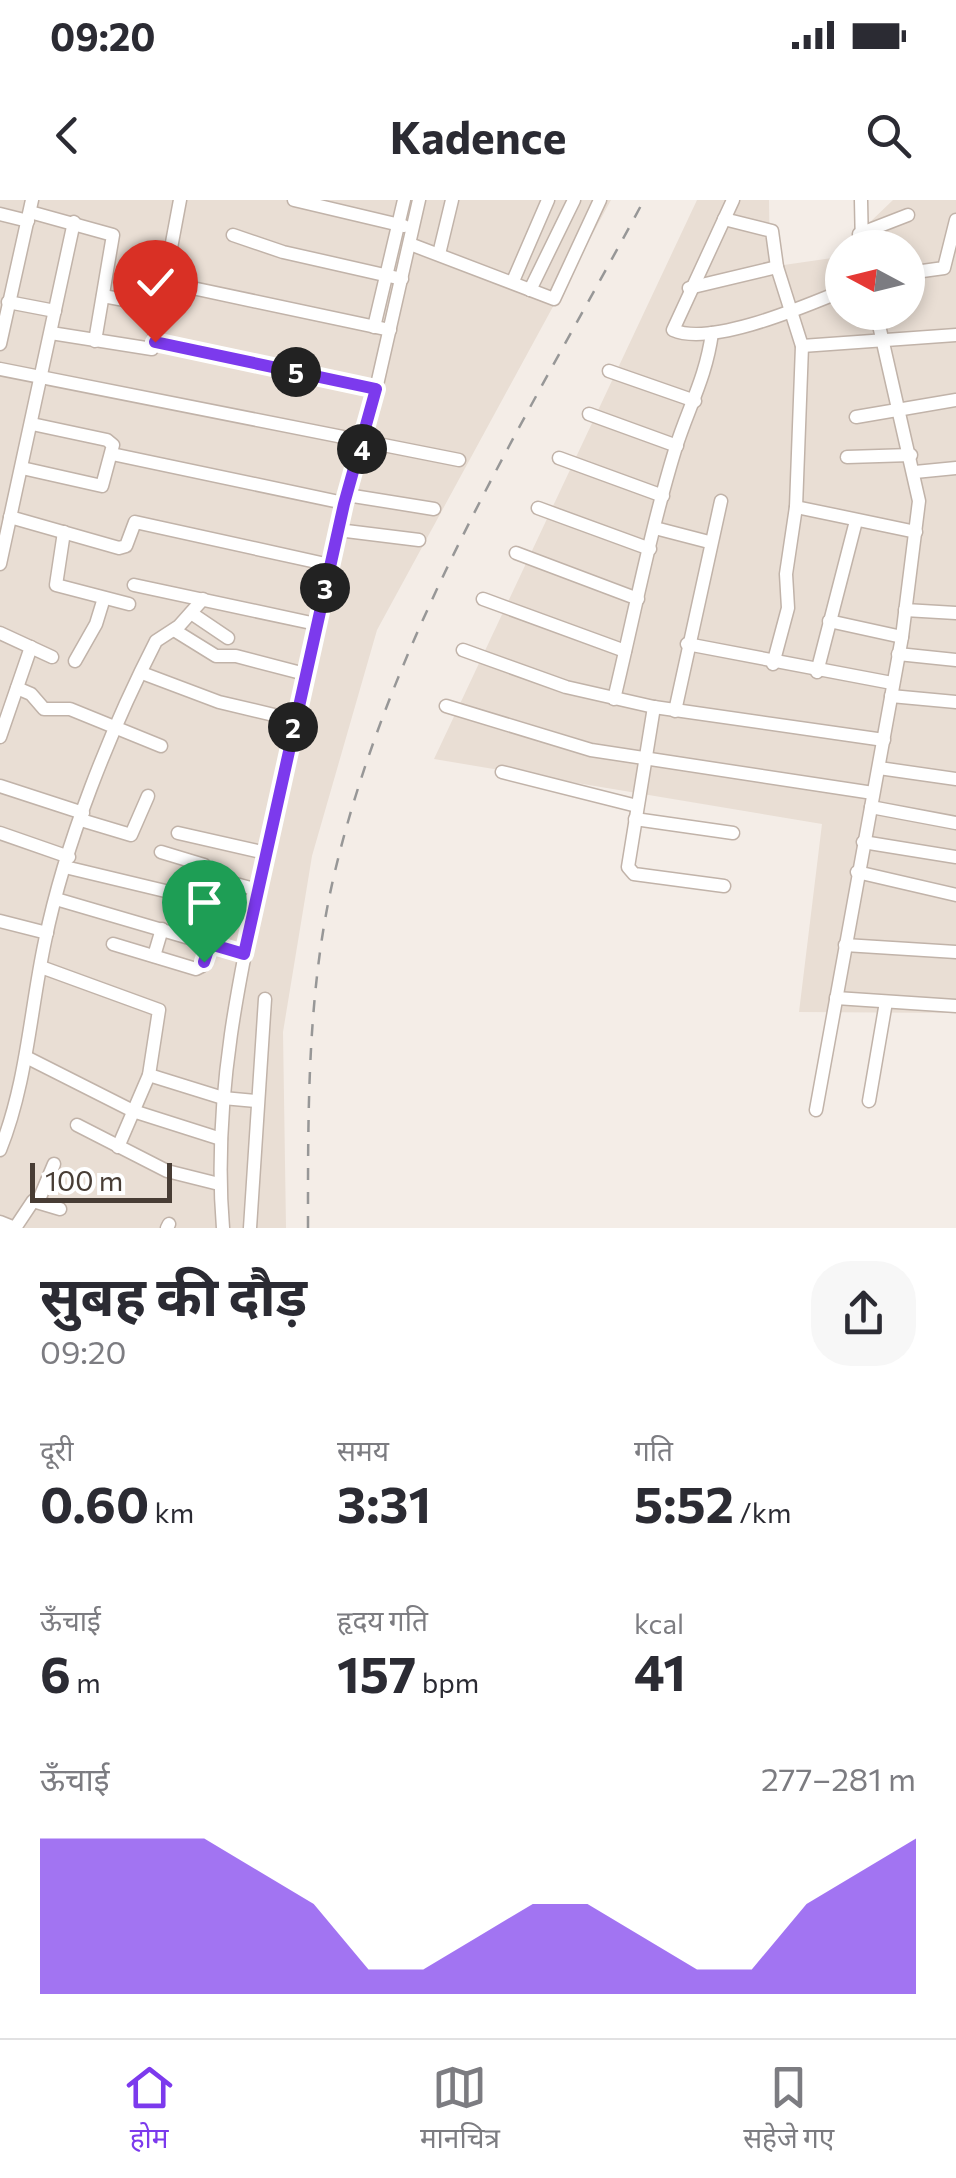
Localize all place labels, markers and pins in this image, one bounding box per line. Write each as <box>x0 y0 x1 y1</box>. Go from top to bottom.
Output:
pin <box>113 240 198 343</box>
pin: 5 <box>271 347 321 397</box>
pin: 4 <box>337 424 387 474</box>
pin: 3 <box>300 563 350 613</box>
pin: 2 <box>268 702 318 752</box>
pin <box>162 860 247 963</box>

